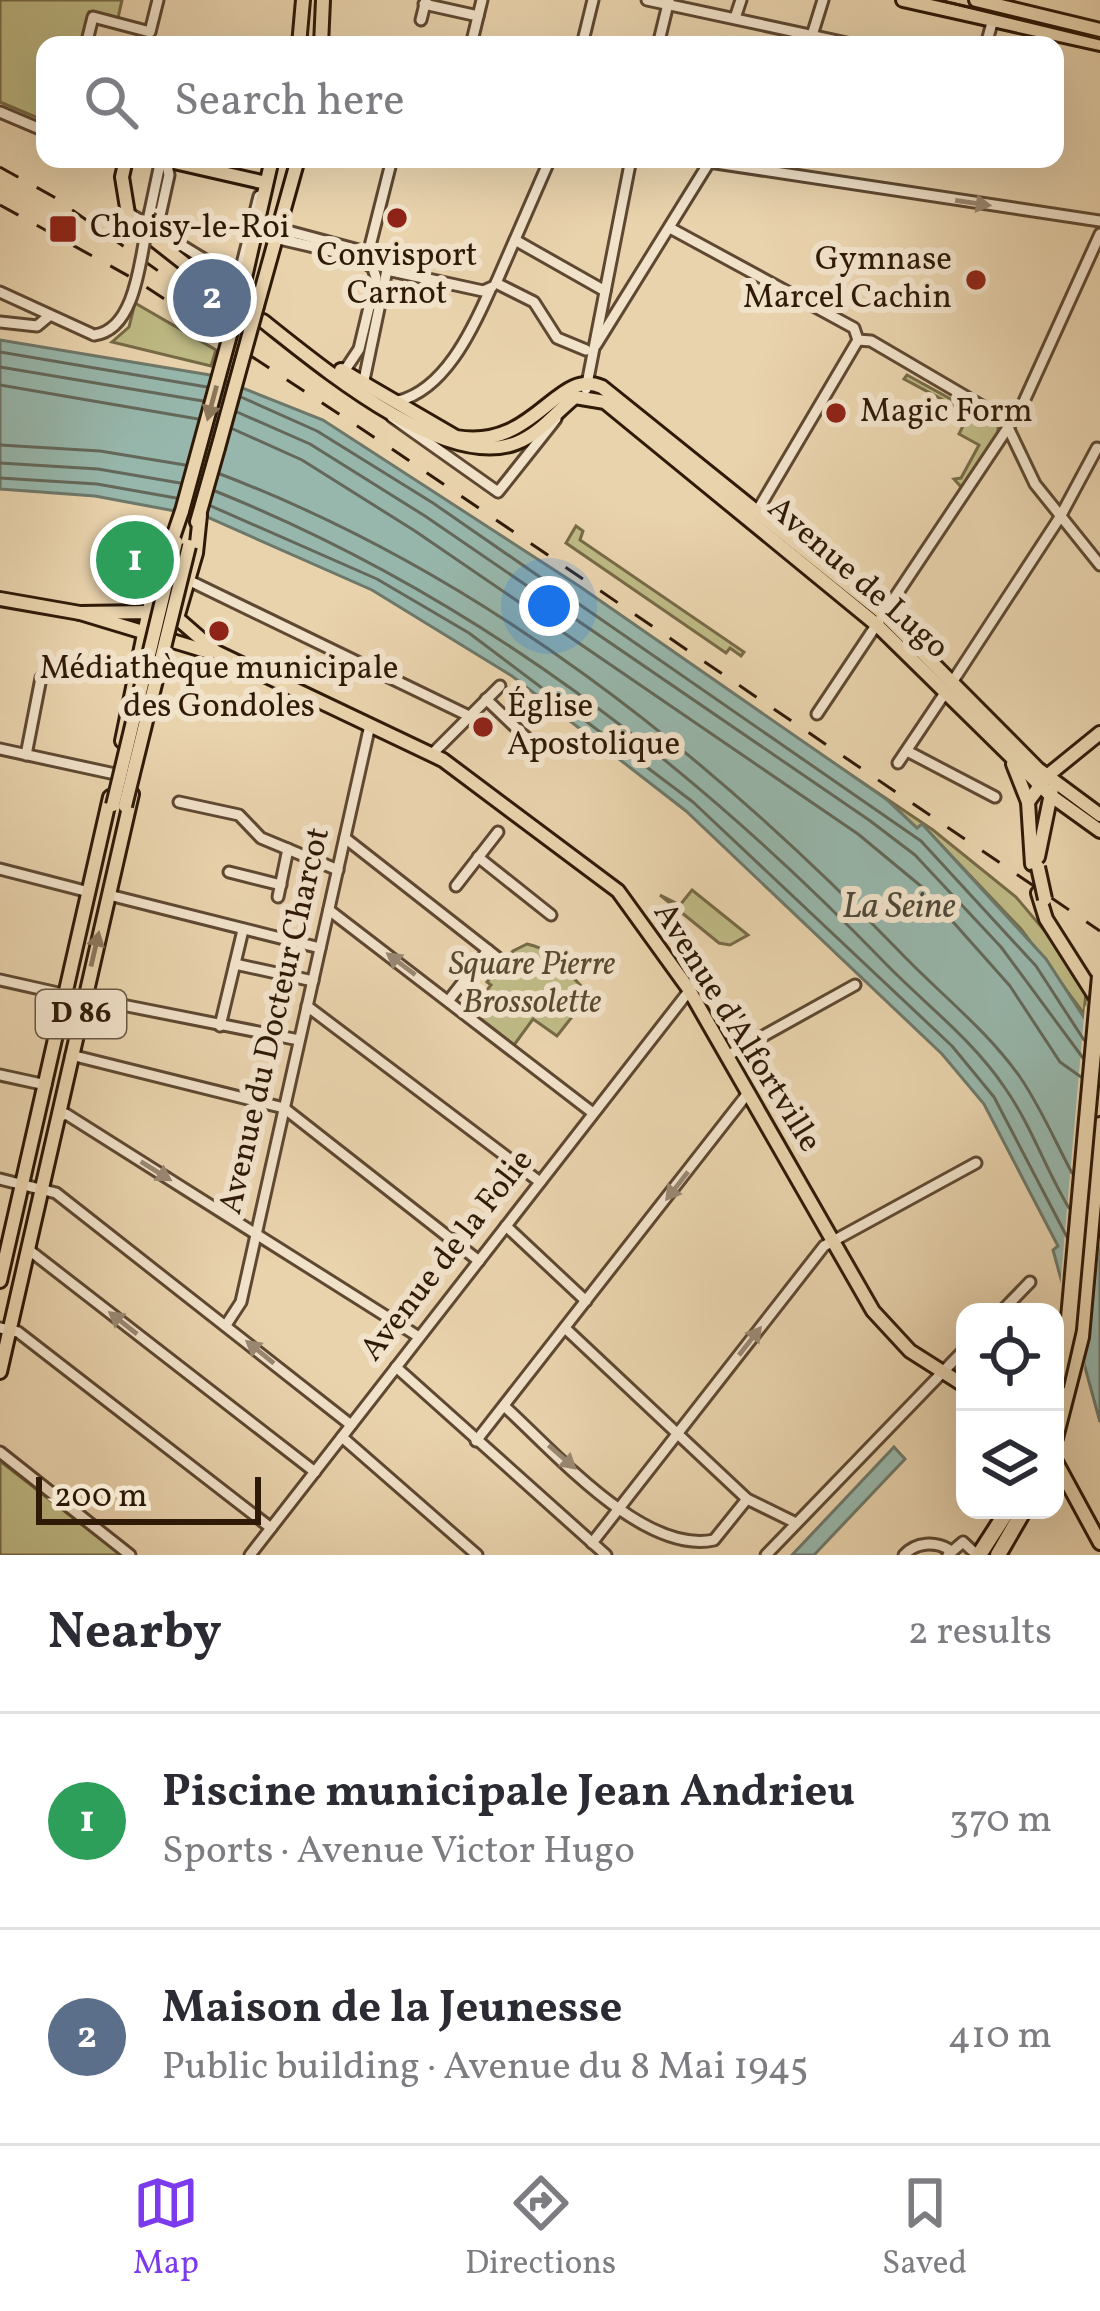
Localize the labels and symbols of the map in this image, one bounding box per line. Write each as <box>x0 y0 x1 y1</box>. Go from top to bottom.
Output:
one-way arrow <box>955 194 992 213</box>
marker: Convisport Carnot <box>384 205 410 231</box>
place label: Choisy-le-Roi <box>90 206 290 252</box>
marker: Choisy-le-Roi <box>47 213 79 245</box>
place label: Convisport Carnot <box>317 234 477 318</box>
place label: Gymnase Marcel Cachin <box>743 238 952 322</box>
pin: 2 <box>173 253 251 343</box>
marker: Gymnase Marcel Cachin <box>963 267 989 293</box>
one-way arrow <box>201 385 220 422</box>
place label: Magic Form <box>860 390 1033 436</box>
marker: Magic Form <box>823 400 849 426</box>
street label: Avenue de Lugo <box>756 487 958 671</box>
pin: 1 <box>96 515 174 605</box>
your location <box>519 576 579 636</box>
marker: Médiathèque municipale des Gondoles <box>206 618 232 644</box>
place label: Médiathèque municipale des Gondoles <box>40 647 398 731</box>
place label: Église Apostolique <box>507 685 680 769</box>
marker: Église Apostolique <box>470 714 496 740</box>
street label: Avenue du Docteur Charcot <box>209 823 343 1219</box>
water label: La Seine <box>842 883 956 933</box>
street label: Avenue d'Alfortville <box>641 894 831 1162</box>
one-way arrow <box>86 931 105 968</box>
park label: Square Pierre Brossolette <box>449 943 615 1027</box>
one-way arrow <box>385 953 416 977</box>
road number: D 86 <box>36 990 126 1038</box>
street label: Avenue de la Folie <box>351 1140 545 1372</box>
one-way arrow <box>140 1159 172 1181</box>
one-way arrow <box>665 1170 690 1201</box>
one-way arrow <box>107 1311 138 1336</box>
one-way arrow <box>737 1325 762 1356</box>
one-way arrow <box>244 1340 275 1365</box>
one-way arrow <box>547 1443 576 1470</box>
scale bar <box>36 1471 261 1524</box>

